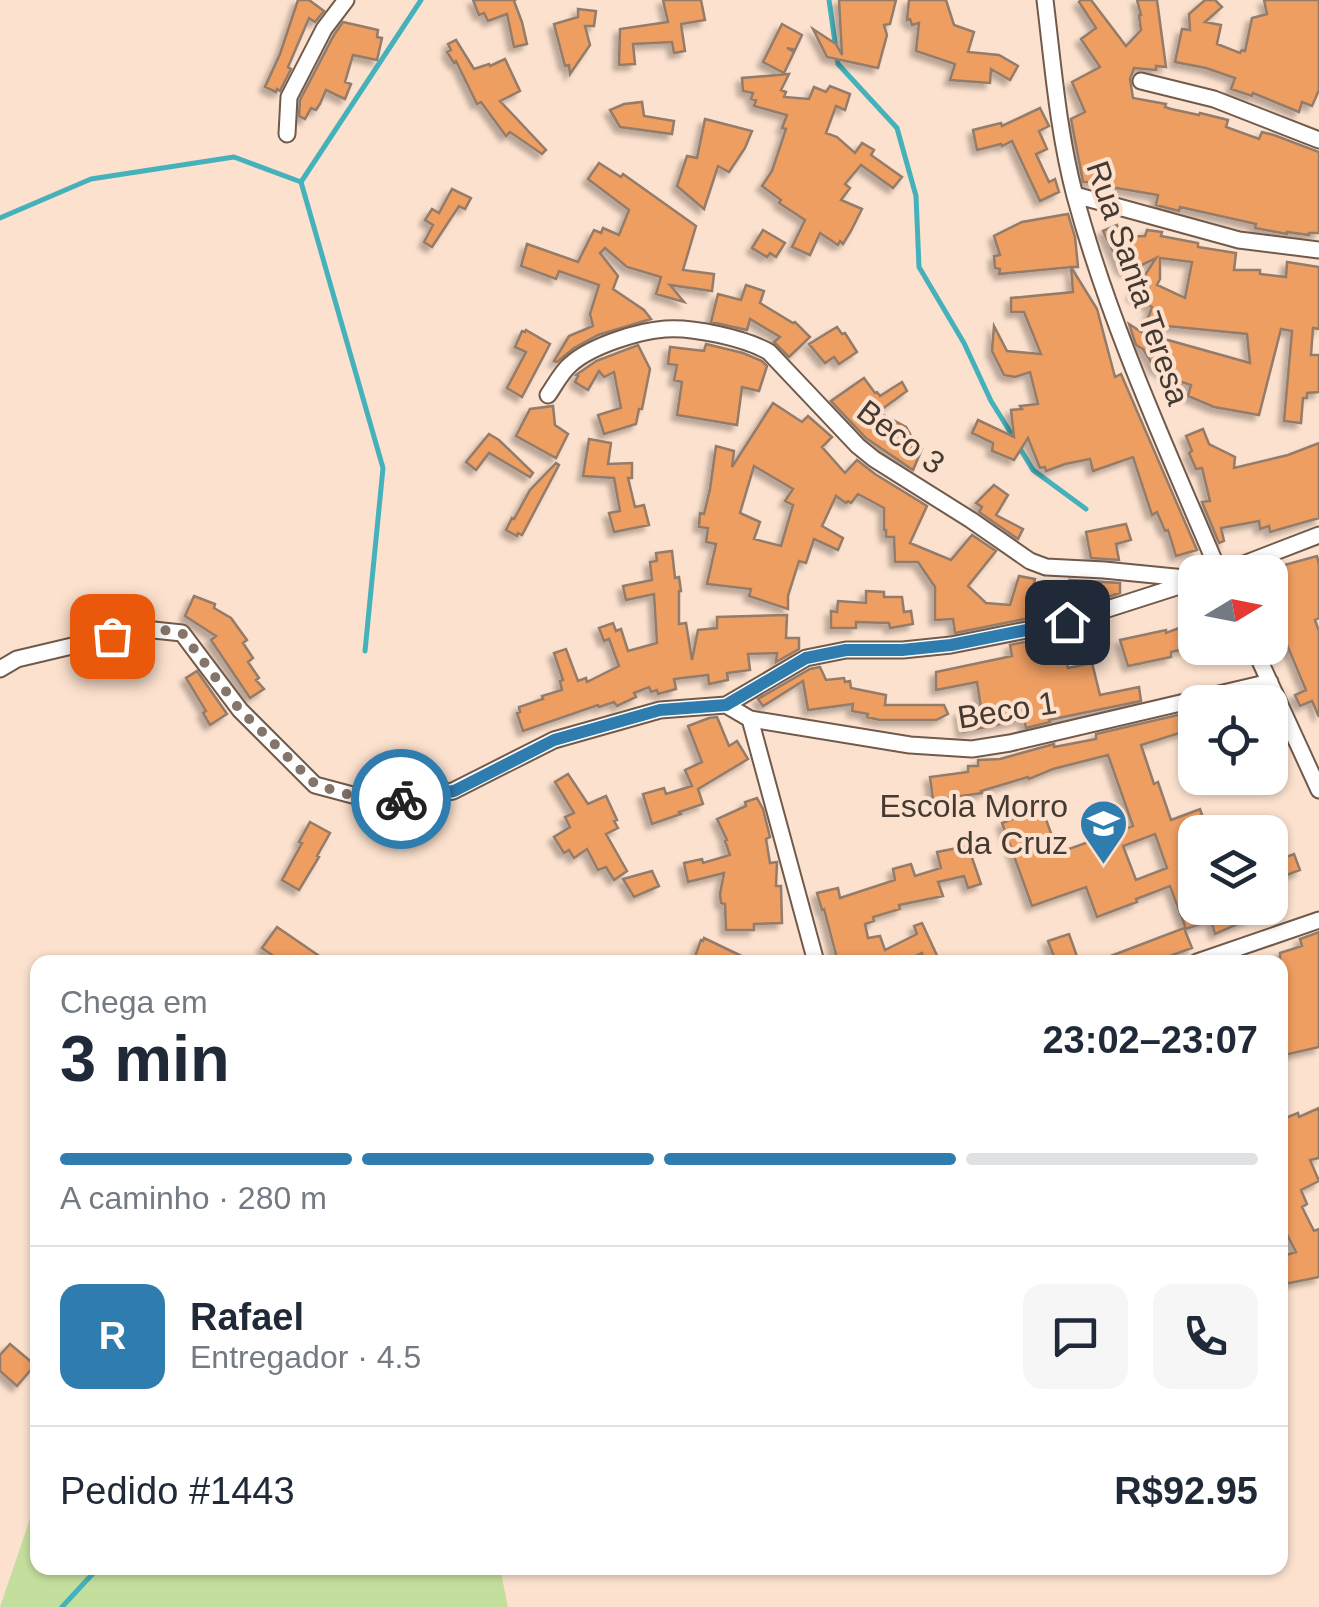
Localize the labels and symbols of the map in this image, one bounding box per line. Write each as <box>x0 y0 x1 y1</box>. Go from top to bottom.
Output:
street label: Rua Santa Teresa <box>1079 156 1197 410</box>
street label: Beco 3 <box>850 393 952 481</box>
north arrow <box>1178 555 1288 665</box>
pin <box>1025 580 1110 665</box>
pin <box>70 594 155 679</box>
street label: Beco 1 <box>955 684 1059 736</box>
courier <box>351 749 451 849</box>
place label: Escola Morro da Cruz <box>880 788 1068 861</box>
school or university icon: Escola Morro da Cruz <box>1077 798 1129 866</box>

